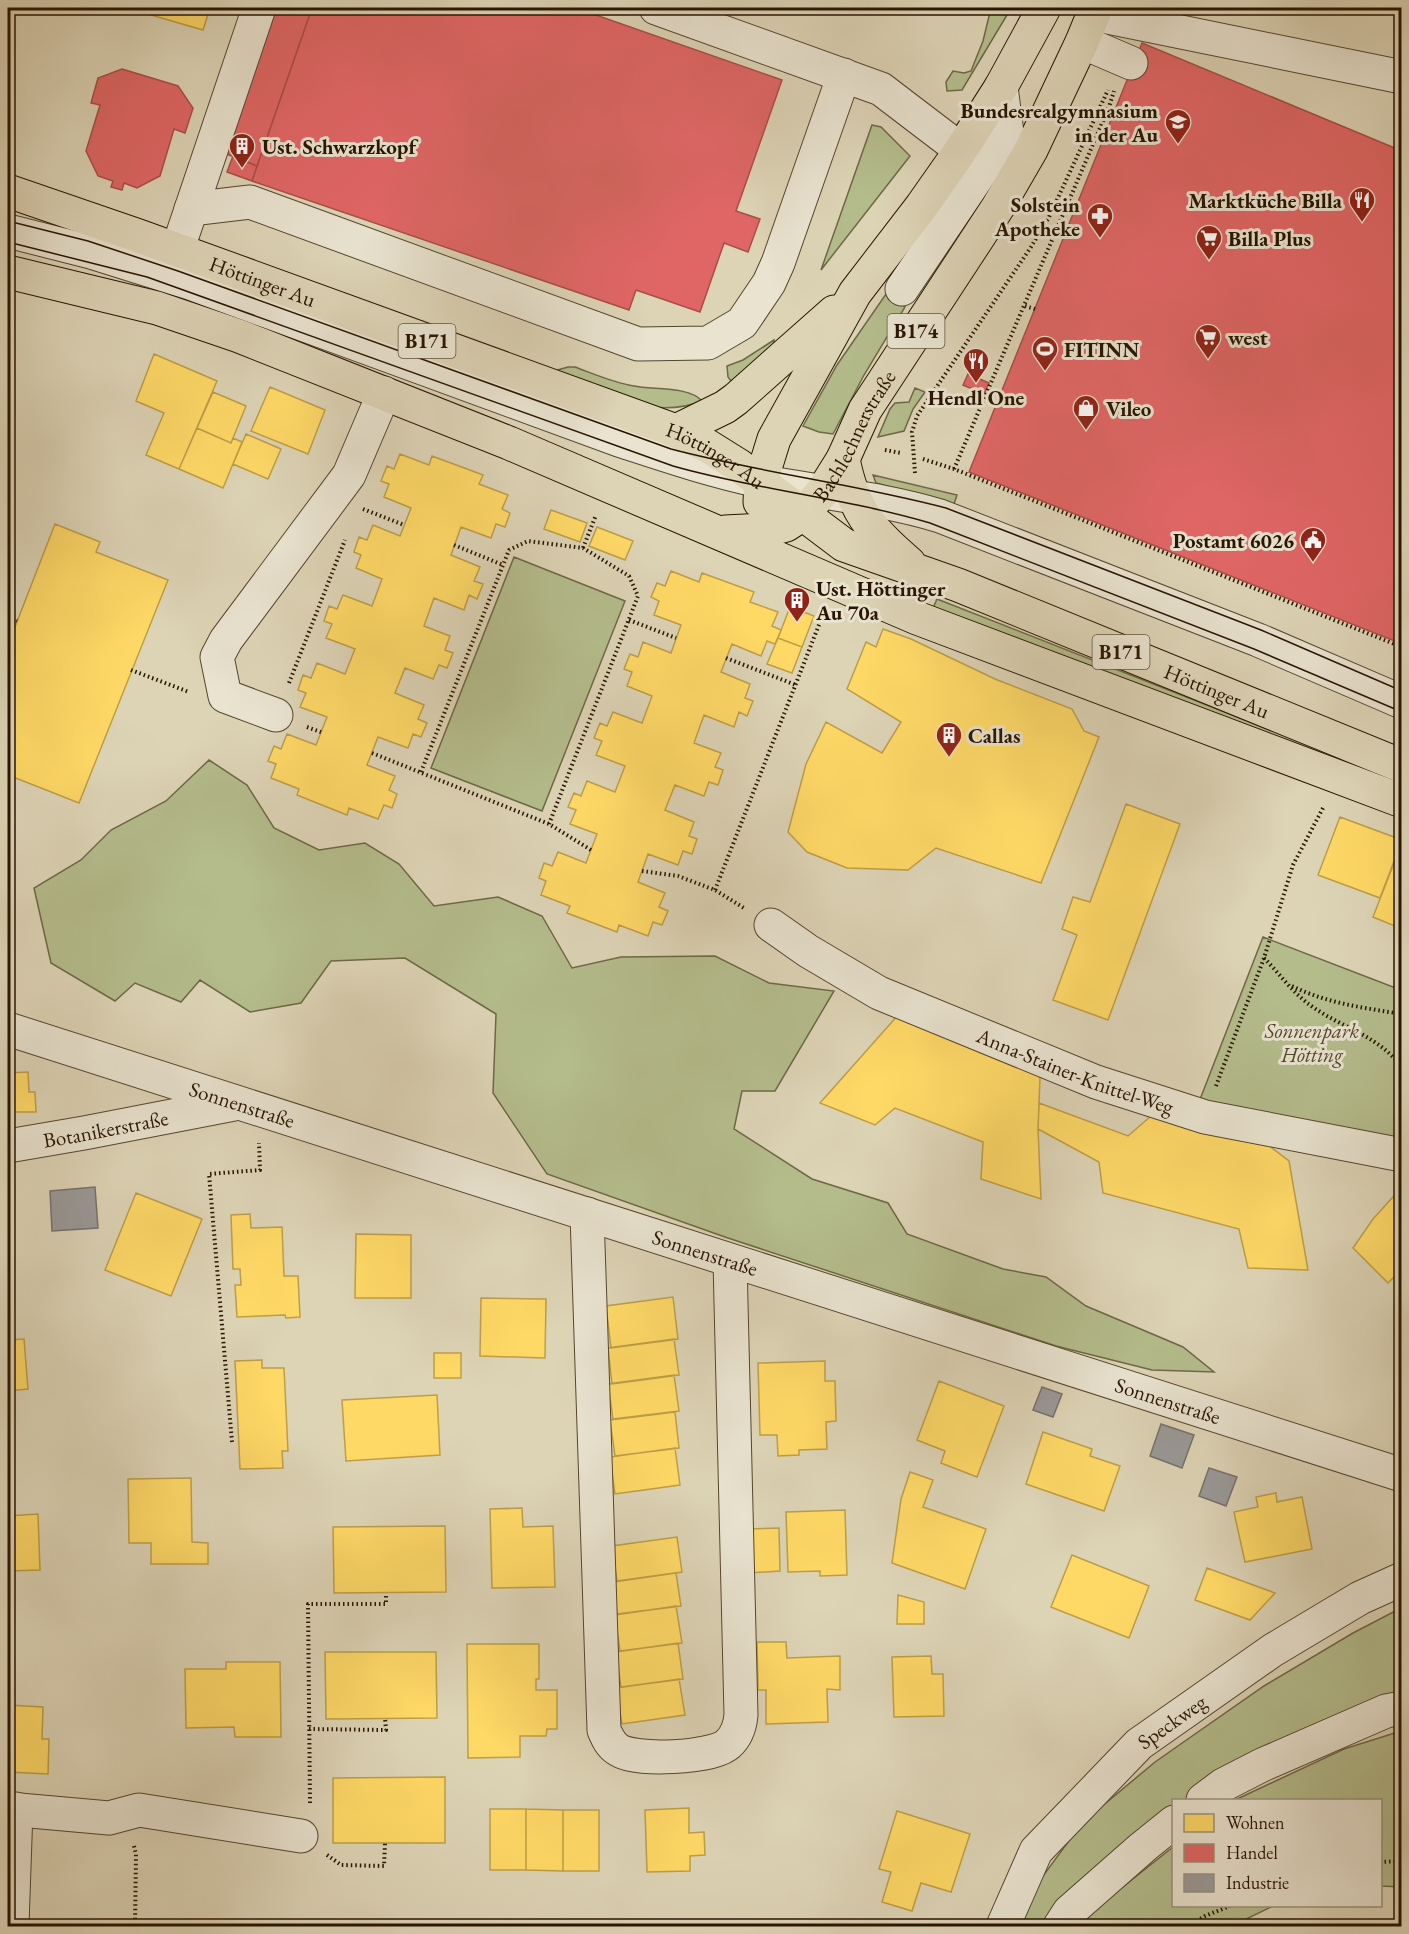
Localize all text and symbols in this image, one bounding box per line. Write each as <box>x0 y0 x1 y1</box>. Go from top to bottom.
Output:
place label: Bundesrealgymnasium in der Au <box>961 97 1158 148</box>
school or university icon: Bundesrealgymnasium in der Au <box>1163 107 1193 145</box>
building icon: Ust. Schwarzkopf <box>227 131 257 169</box>
place label: Ust. Schwarzkopf <box>262 133 418 160</box>
restaurant icon: Marktküche Billa <box>1347 185 1377 223</box>
place label: Marktküche Billa <box>1188 187 1343 214</box>
place label: Solstein Apotheke <box>994 191 1080 242</box>
pharmacy icon: Solstein Apotheke <box>1085 201 1115 239</box>
supermarket icon: Billa Plus <box>1194 223 1224 261</box>
place label: Billa Plus <box>1228 225 1311 252</box>
street label: Höttinger Au <box>206 249 319 313</box>
road number: B174 <box>888 314 944 348</box>
supermarket icon: west <box>1193 322 1223 360</box>
road number: B171 <box>398 324 456 358</box>
place label: west <box>1228 324 1268 351</box>
sports icon: FITINN <box>1030 334 1060 372</box>
place label: FITINN <box>1064 336 1139 363</box>
restaurant icon: Hendl One <box>961 346 991 384</box>
street label: Bachlechnerstraße <box>806 365 901 507</box>
place label: Hendl One <box>928 384 1025 411</box>
shop icon: Vileo <box>1071 393 1101 431</box>
place label: Vileo <box>1106 395 1152 422</box>
street label: Höttinger Au <box>663 415 771 494</box>
public building icon: Postamt 6026 <box>1298 525 1328 563</box>
place label: Postamt 6026 <box>1173 527 1294 554</box>
place label: Ust. Höttinger Au 70a <box>815 575 946 626</box>
building icon: Ust. Höttinger Au 70a <box>782 585 812 623</box>
road number: B171 <box>1092 635 1150 669</box>
street label: Höttinger Au <box>1160 657 1274 724</box>
building icon: Callas <box>934 720 964 758</box>
place label: Callas <box>968 722 1021 749</box>
park label: Sonnenpark Hötting <box>1264 1017 1360 1068</box>
street label: Anna-Stainer-Knittel-Weg <box>972 1021 1178 1120</box>
street label: Sonnenstraße <box>186 1074 298 1133</box>
street label: Botanikerstraße <box>41 1104 170 1153</box>
street label: Sonnenstraße <box>649 1223 761 1282</box>
street label: Sonnenstraße <box>1112 1371 1224 1430</box>
street label: Speckweg <box>1132 1687 1212 1755</box>
legend <box>1172 1799 1382 1907</box>
text: Wohnen <box>1226 1811 1285 1834</box>
text: Handel <box>1226 1841 1278 1864</box>
text: Industrie <box>1226 1871 1289 1894</box>

